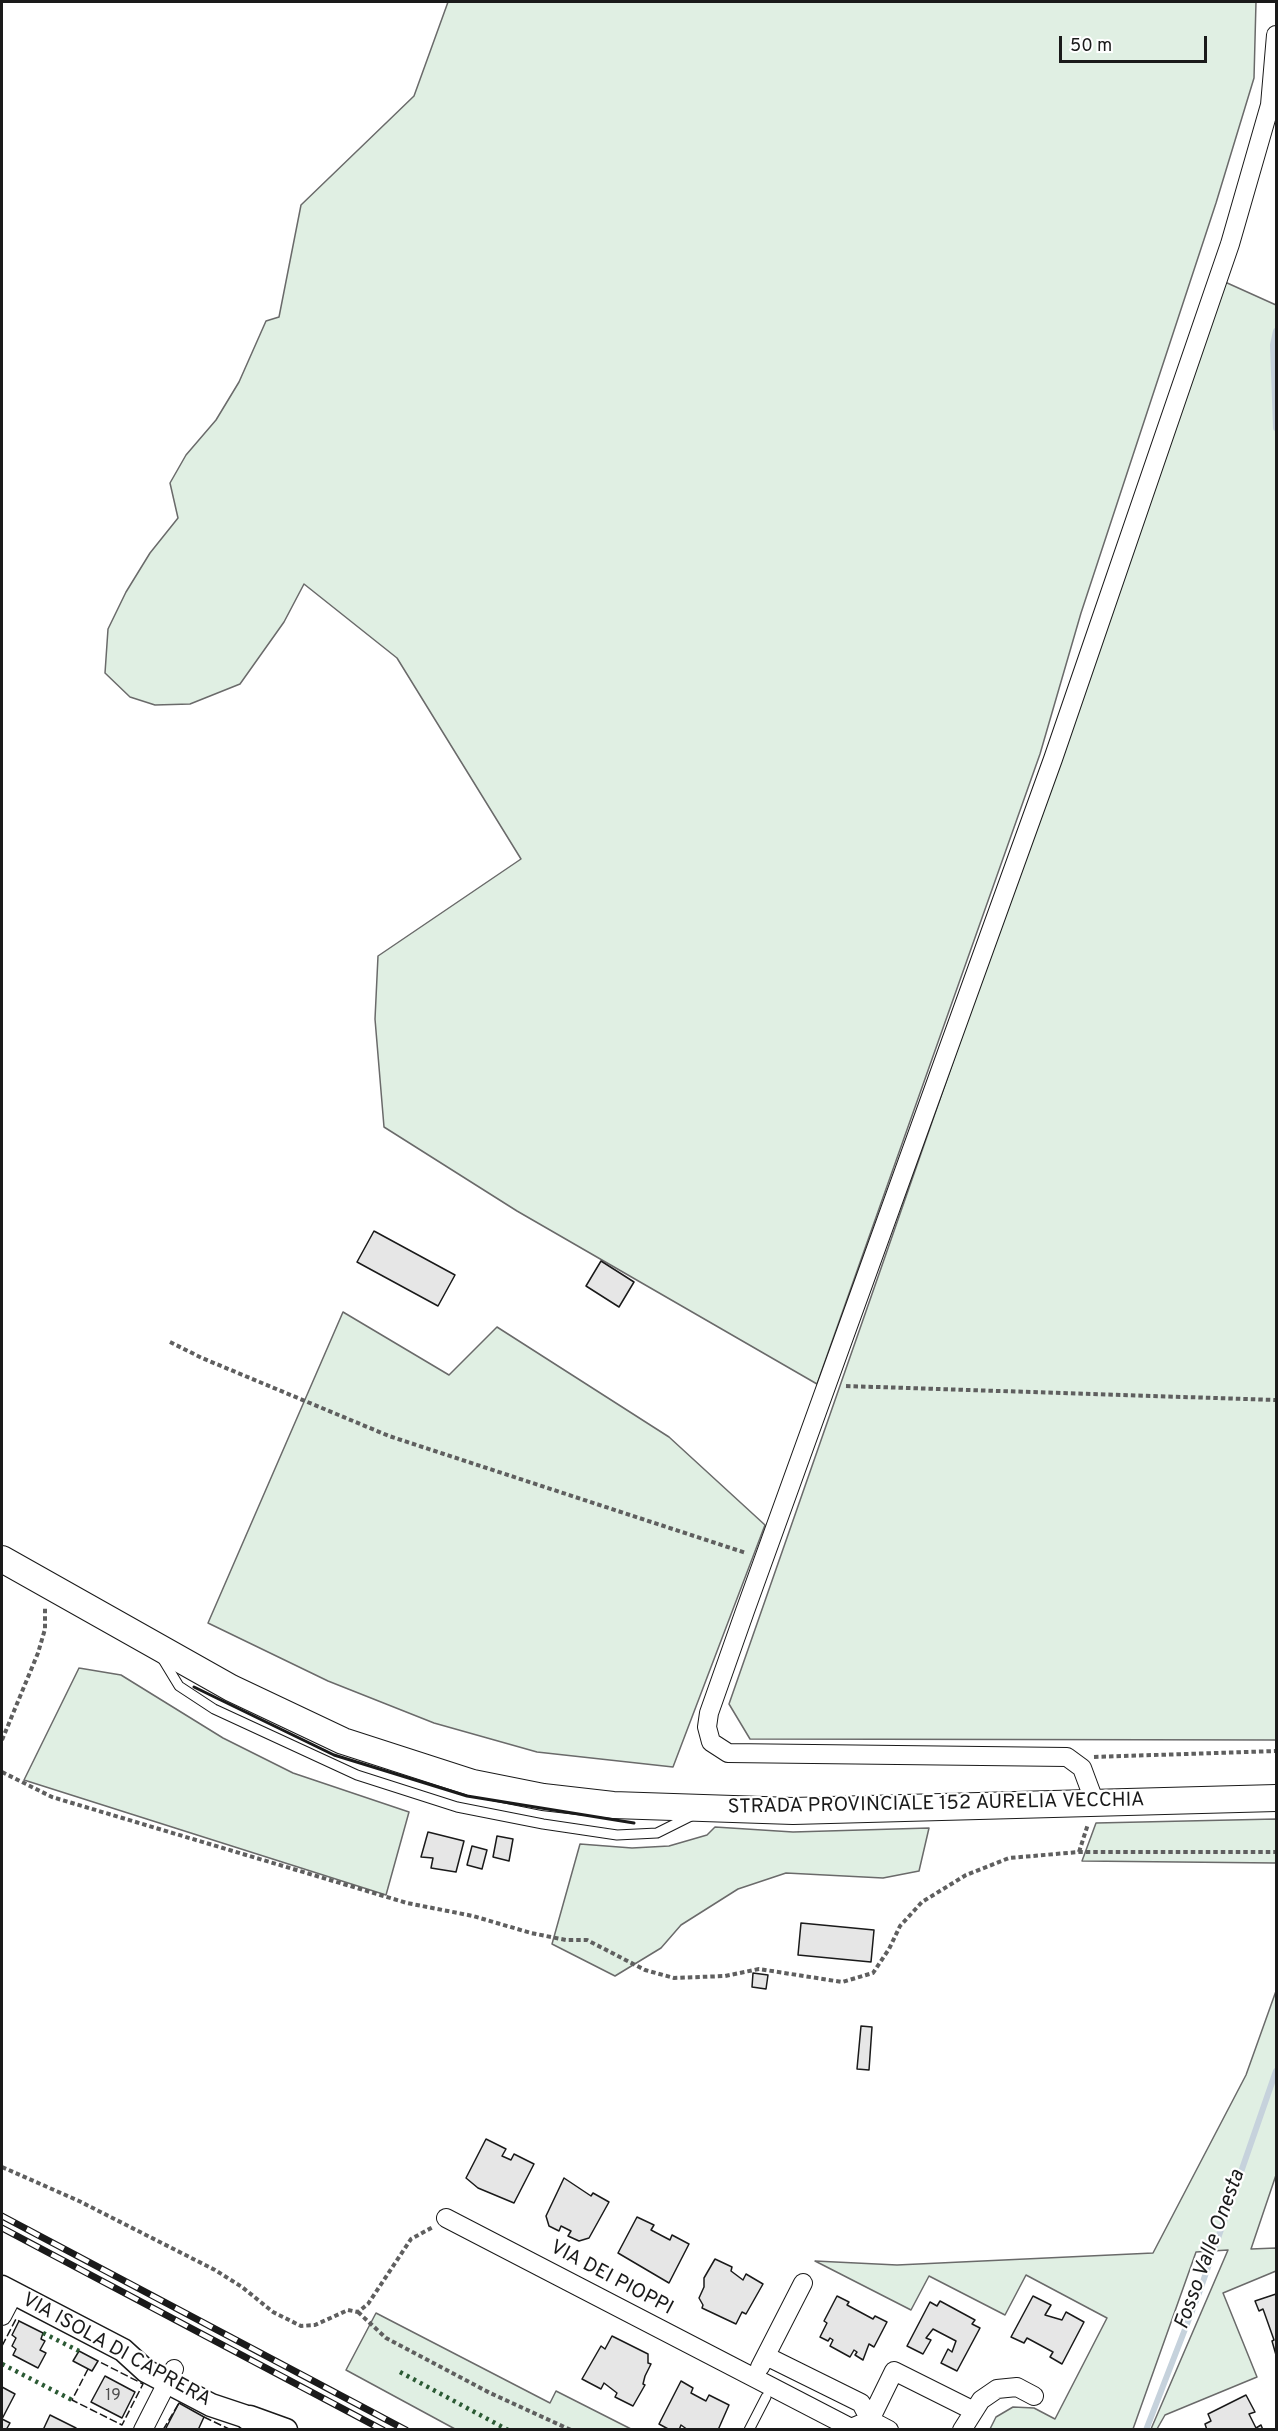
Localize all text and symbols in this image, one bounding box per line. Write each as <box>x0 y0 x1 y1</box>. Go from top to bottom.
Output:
scale bar <box>1062 24 1210 62</box>
text: 50 m <box>1070 35 1112 58</box>
street label: STRADA PROVINCIALE 152 AURELIA VECCHIA <box>727 1789 1145 1821</box>
water label: Fosso Valle Onesta <box>1170 2167 1252 2333</box>
street label: VIA DEI PIOPPI <box>545 2237 677 2321</box>
street label: VIA ISOLA DI CAPRERA <box>17 2289 215 2413</box>
house number: 19 <box>105 2387 121 2407</box>

